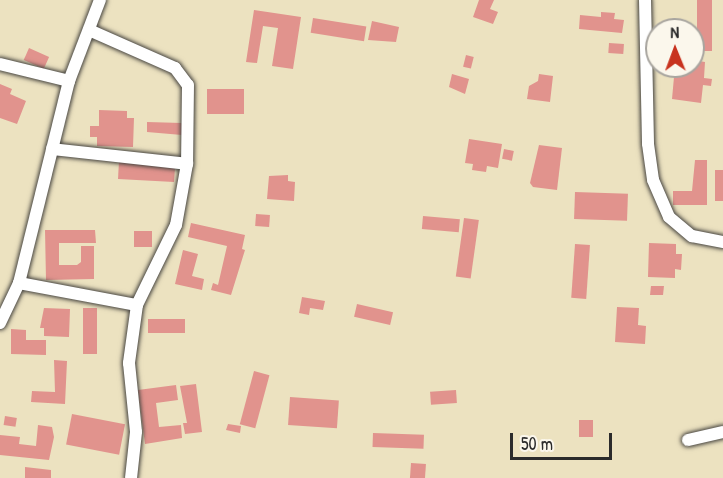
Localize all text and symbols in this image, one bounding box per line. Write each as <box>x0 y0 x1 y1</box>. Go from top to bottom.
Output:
north arrow <box>645 18 705 78</box>
text: N <box>670 21 679 43</box>
scale bar <box>513 421 615 459</box>
text: 50 m <box>521 431 553 456</box>

